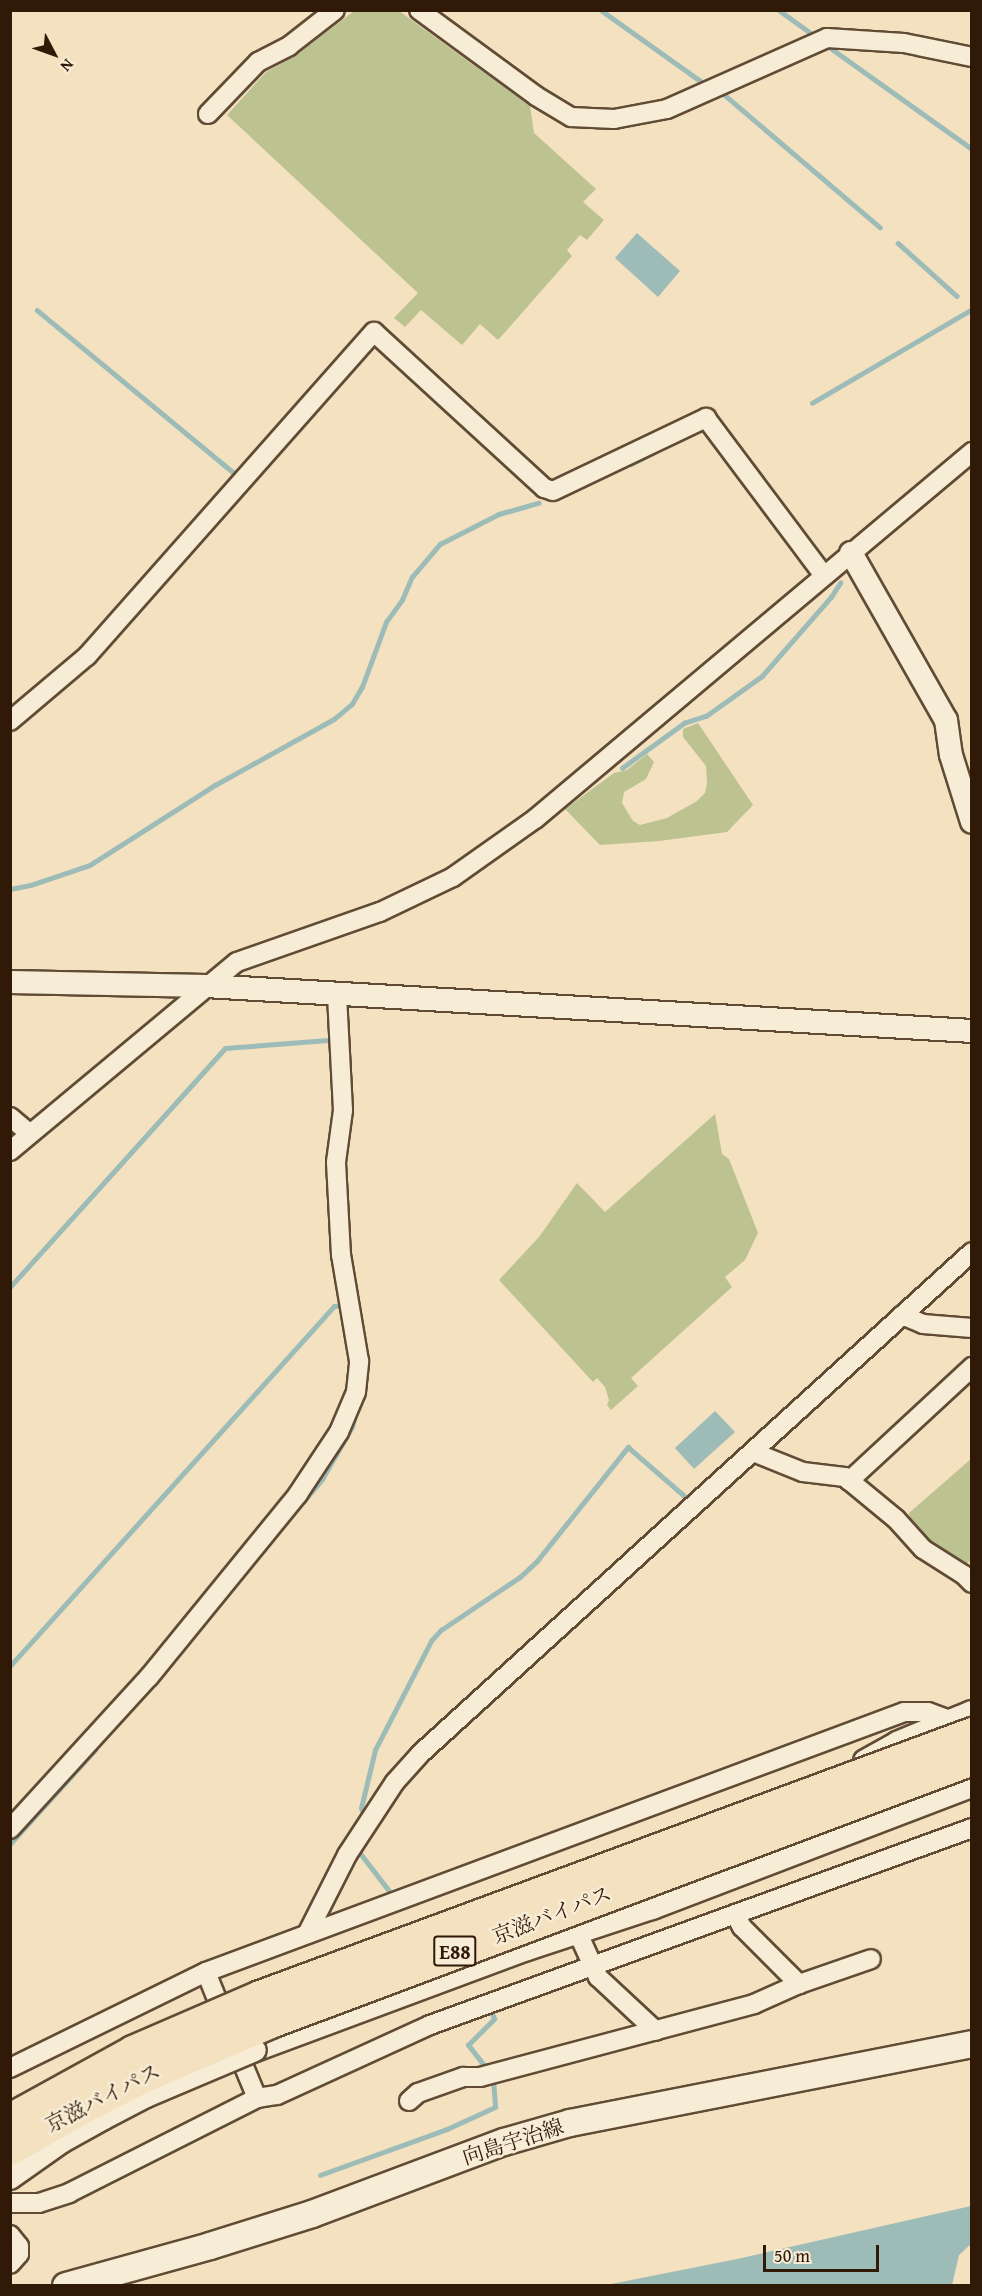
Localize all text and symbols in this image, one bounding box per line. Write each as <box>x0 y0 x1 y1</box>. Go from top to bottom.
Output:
north arrow <box>24 24 84 84</box>
text: N <box>55 54 80 78</box>
street label: 京滋バイパス <box>489 1881 615 1949</box>
road number: E88 <box>432 1934 478 1968</box>
street label: 京滋バイパス <box>41 2058 165 2138</box>
street label: 向島宇治線 <box>459 2114 567 2170</box>
scale bar <box>766 2233 882 2271</box>
text: 50 m <box>774 2242 810 2269</box>

